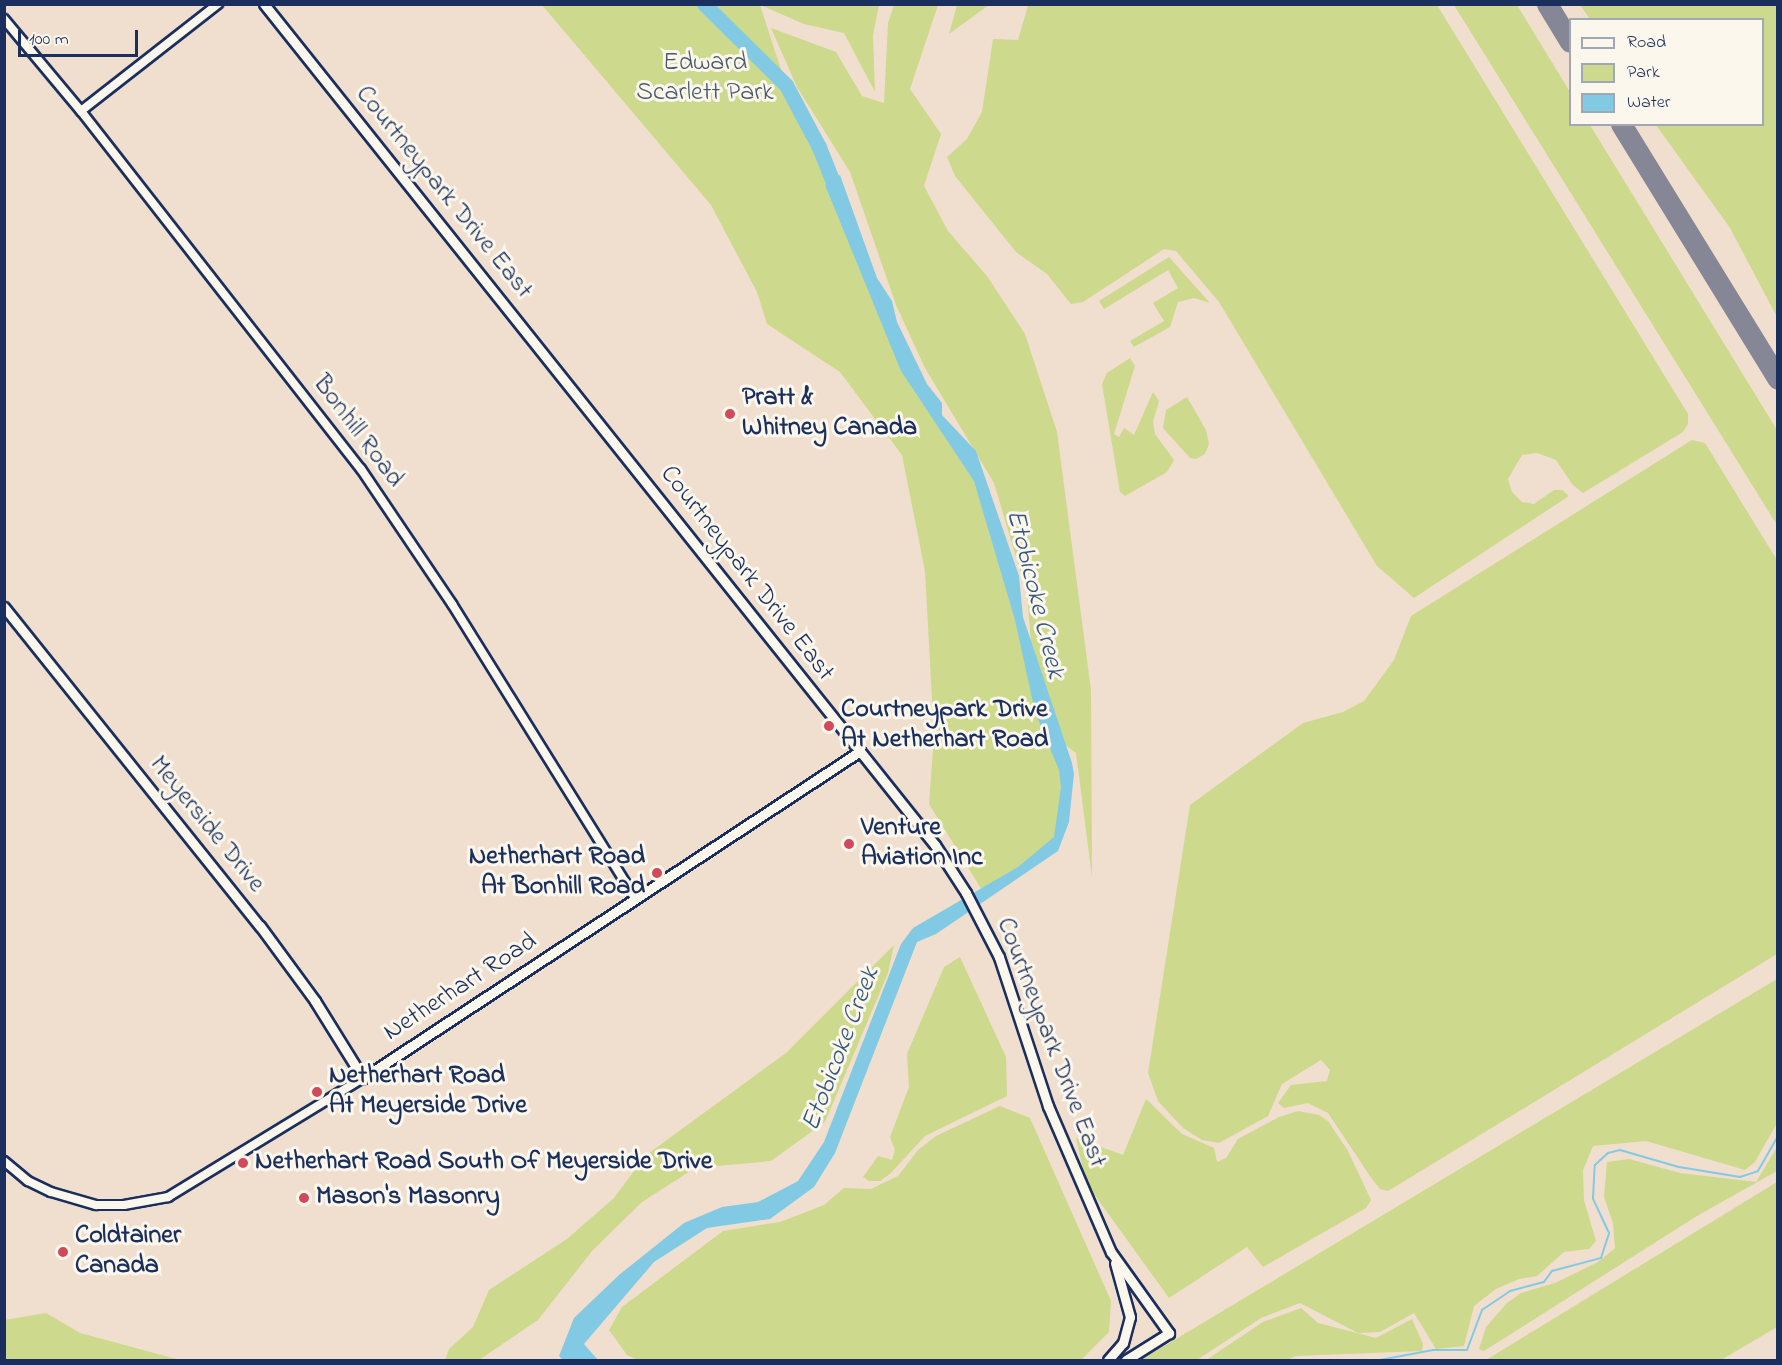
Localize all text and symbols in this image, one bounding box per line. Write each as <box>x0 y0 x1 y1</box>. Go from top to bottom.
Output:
scale bar <box>21 18 141 56</box>
legend <box>1569 18 1764 126</box>
text: 100 m <box>29 27 69 53</box>
text: Road <box>1627 30 1666 56</box>
park label: Edward Scarlett Park <box>636 48 774 110</box>
text: Park <box>1627 60 1660 86</box>
street label: Courtneypark Drive East <box>347 80 539 306</box>
text: Water <box>1627 90 1670 116</box>
street label: Bonhill Road <box>305 370 409 494</box>
place label: Pratt & Whitney Canada <box>742 383 917 444</box>
marker: Pratt & Whitney Canada <box>723 407 737 421</box>
street label: Courtneypark Drive East <box>652 460 840 688</box>
water label: Etobicoke Creek <box>998 506 1072 682</box>
place label: Courtneypark Drive At Netherhart Road <box>841 695 1048 756</box>
marker: Courtneypark Drive At Netherhart Road <box>822 719 836 733</box>
street label: Meyerside Drive <box>141 750 271 900</box>
place label: Venture Aviation Inc <box>861 813 982 874</box>
marker: Venture Aviation Inc <box>842 837 856 851</box>
place label: Netherhart Road At Bonhill Road <box>469 842 645 904</box>
marker: Netherhart Road At Bonhill Road <box>650 866 664 880</box>
street label: Courtneypark Drive East <box>988 914 1112 1172</box>
street label: Netherhart Road <box>379 927 543 1049</box>
water label: Etobicoke Creek <box>795 962 887 1136</box>
place label: Netherhart Road At Meyerside Drive <box>329 1061 527 1122</box>
marker: Netherhart Road At Meyerside Drive <box>310 1085 324 1099</box>
place label: Netherhart Road South Of Meyerside Drive <box>255 1147 713 1179</box>
marker: Netherhart Road South Of Meyerside Drive <box>236 1156 250 1170</box>
place label: Mason's Masonry <box>316 1182 500 1214</box>
marker: Mason's Masonry <box>297 1191 311 1205</box>
place label: Coldtainer Canada <box>75 1221 181 1282</box>
marker: Coldtainer Canada <box>56 1245 70 1259</box>

